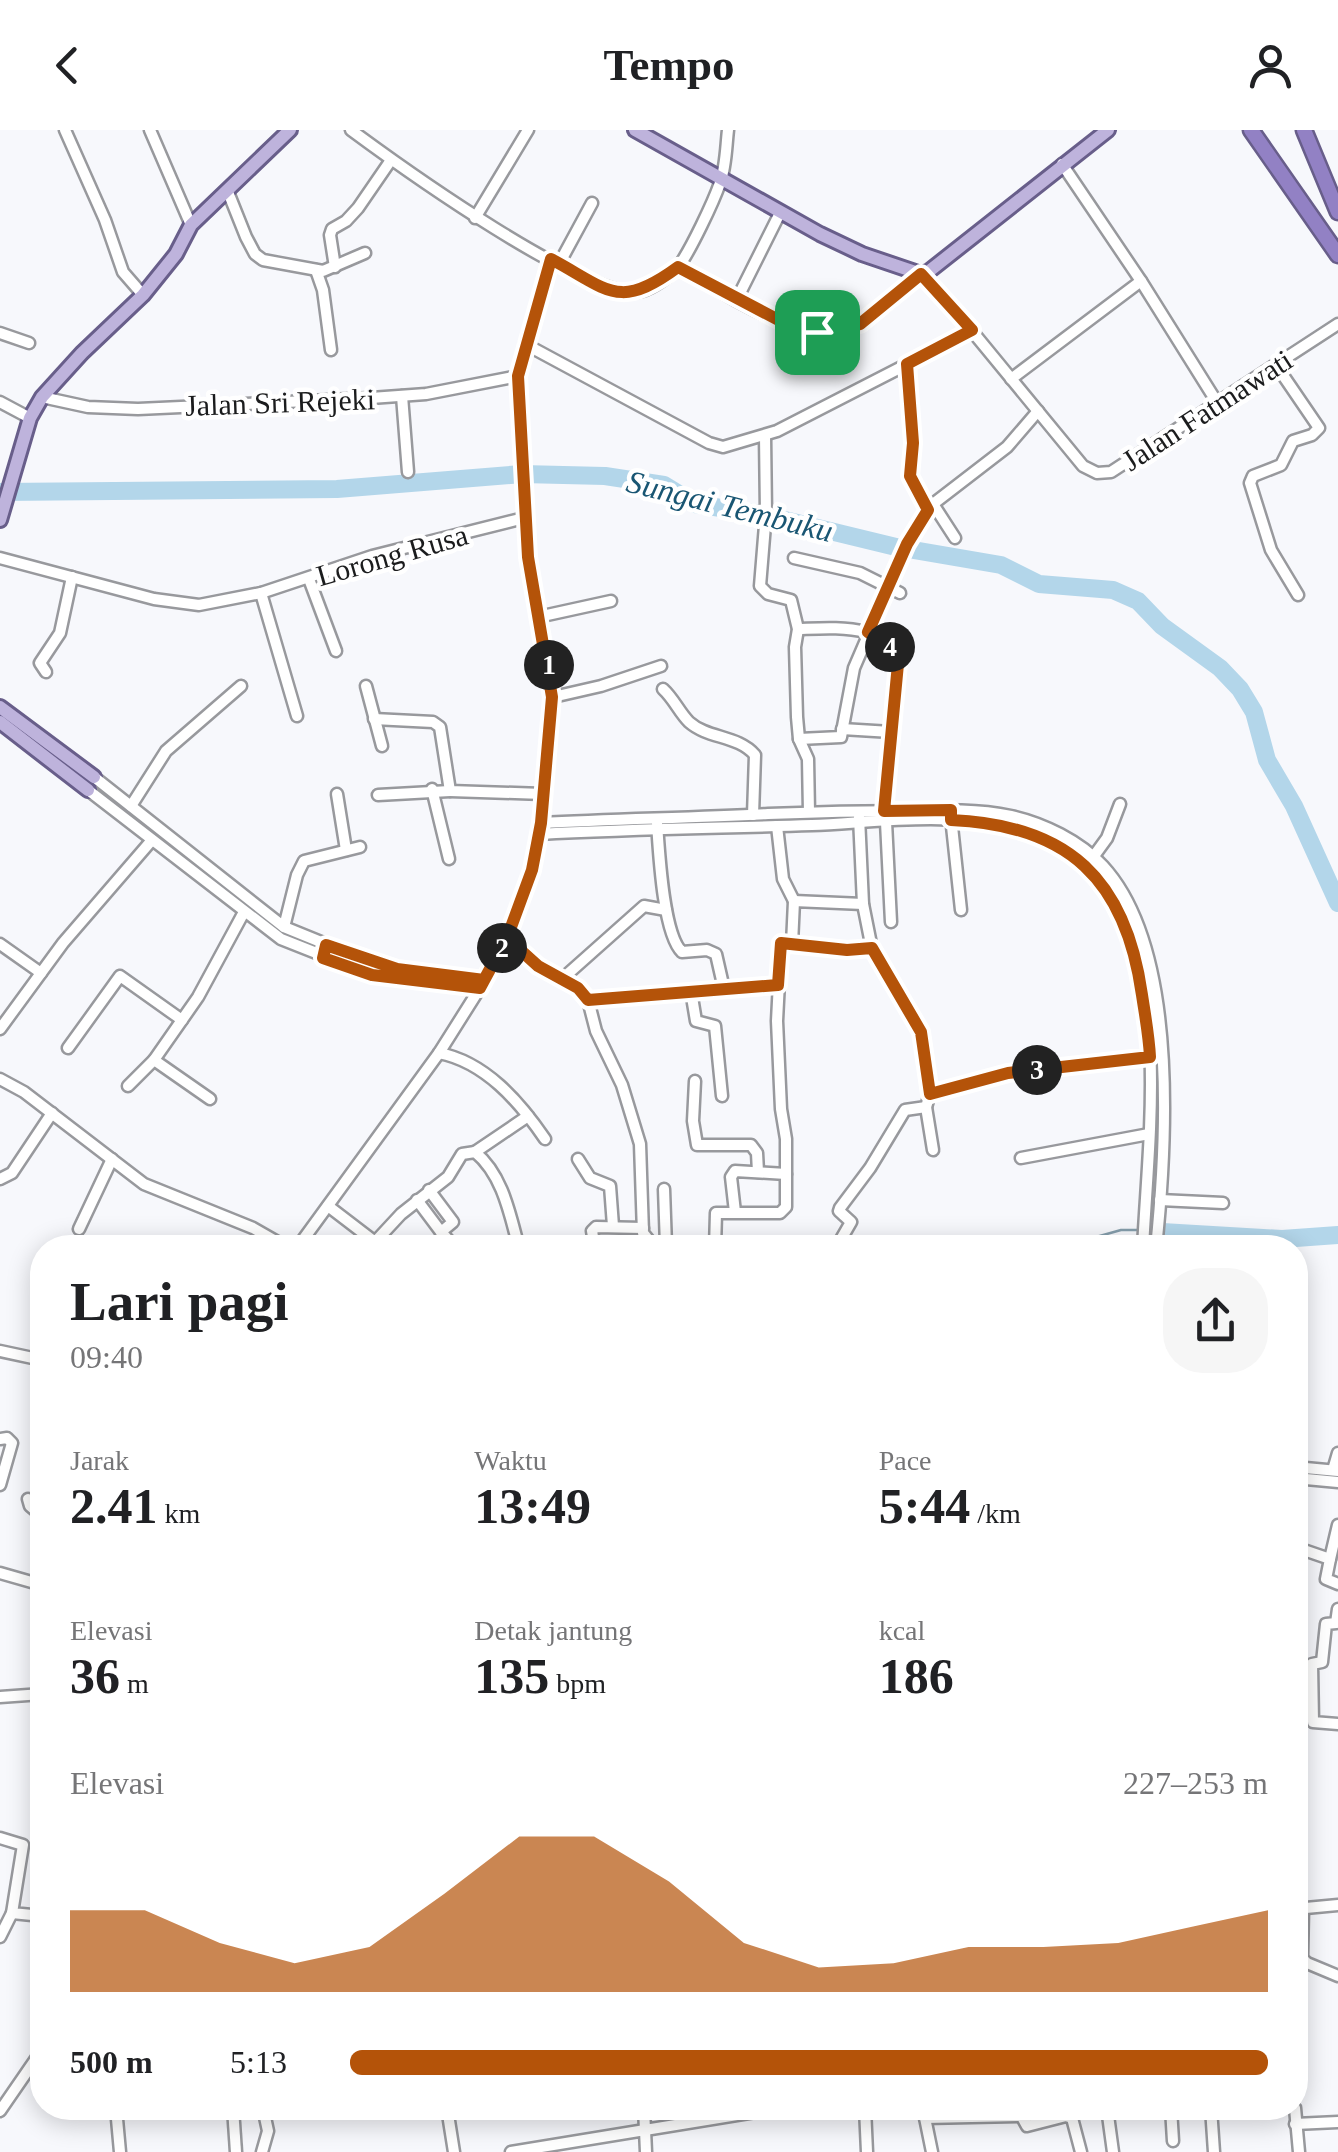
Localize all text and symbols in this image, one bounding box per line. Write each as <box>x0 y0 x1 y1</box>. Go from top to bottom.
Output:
icon: back <box>40 38 95 93</box>
icon: person <box>1243 38 1298 93</box>
text: Tempo <box>604 40 734 90</box>
pin <box>775 290 860 375</box>
icon: arrive <box>790 305 845 360</box>
street label: Jalan Fatmawati <box>1116 343 1298 477</box>
street label: Jalan Sri Rejeki <box>184 382 376 422</box>
water label: Sungai Tembuku <box>623 463 837 549</box>
street label: Lorong Rusa <box>313 518 471 592</box>
pin: 4 <box>865 622 915 672</box>
text: 4 <box>883 631 897 662</box>
pin: 1 <box>524 640 574 690</box>
text: 1 <box>542 649 556 680</box>
pin: 2 <box>477 923 527 973</box>
text: 2 <box>495 932 509 963</box>
pin: 3 <box>1012 1045 1062 1095</box>
text: 3 <box>1030 1054 1044 1085</box>
button: share <box>1163 1268 1268 1373</box>
text: Lari pagi <box>70 1271 289 1332</box>
text: 09:40 <box>70 1339 143 1375</box>
text: Jarak <box>70 1445 129 1476</box>
text: Waktu <box>474 1445 547 1476</box>
text: Pace <box>879 1445 932 1476</box>
text: 2.41 <box>70 1478 158 1534</box>
text: 13:49 <box>474 1478 591 1534</box>
text: 5:44 <box>879 1478 970 1534</box>
text: km <box>158 1498 200 1529</box>
text: /km <box>970 1498 1021 1529</box>
text: Elevasi <box>70 1615 152 1646</box>
text: Detak jantung <box>474 1615 632 1646</box>
text: kcal <box>879 1615 925 1646</box>
text: 36 <box>70 1648 120 1704</box>
text: 135 <box>474 1648 549 1704</box>
text: 186 <box>879 1648 954 1704</box>
text: m <box>120 1668 149 1699</box>
text: bpm <box>549 1668 606 1699</box>
text: Elevasi <box>70 1765 164 1801</box>
text: 227–253 m <box>1123 1765 1268 1801</box>
text: 500 m <box>70 2044 153 2080</box>
text: 5:13 <box>230 2044 287 2080</box>

